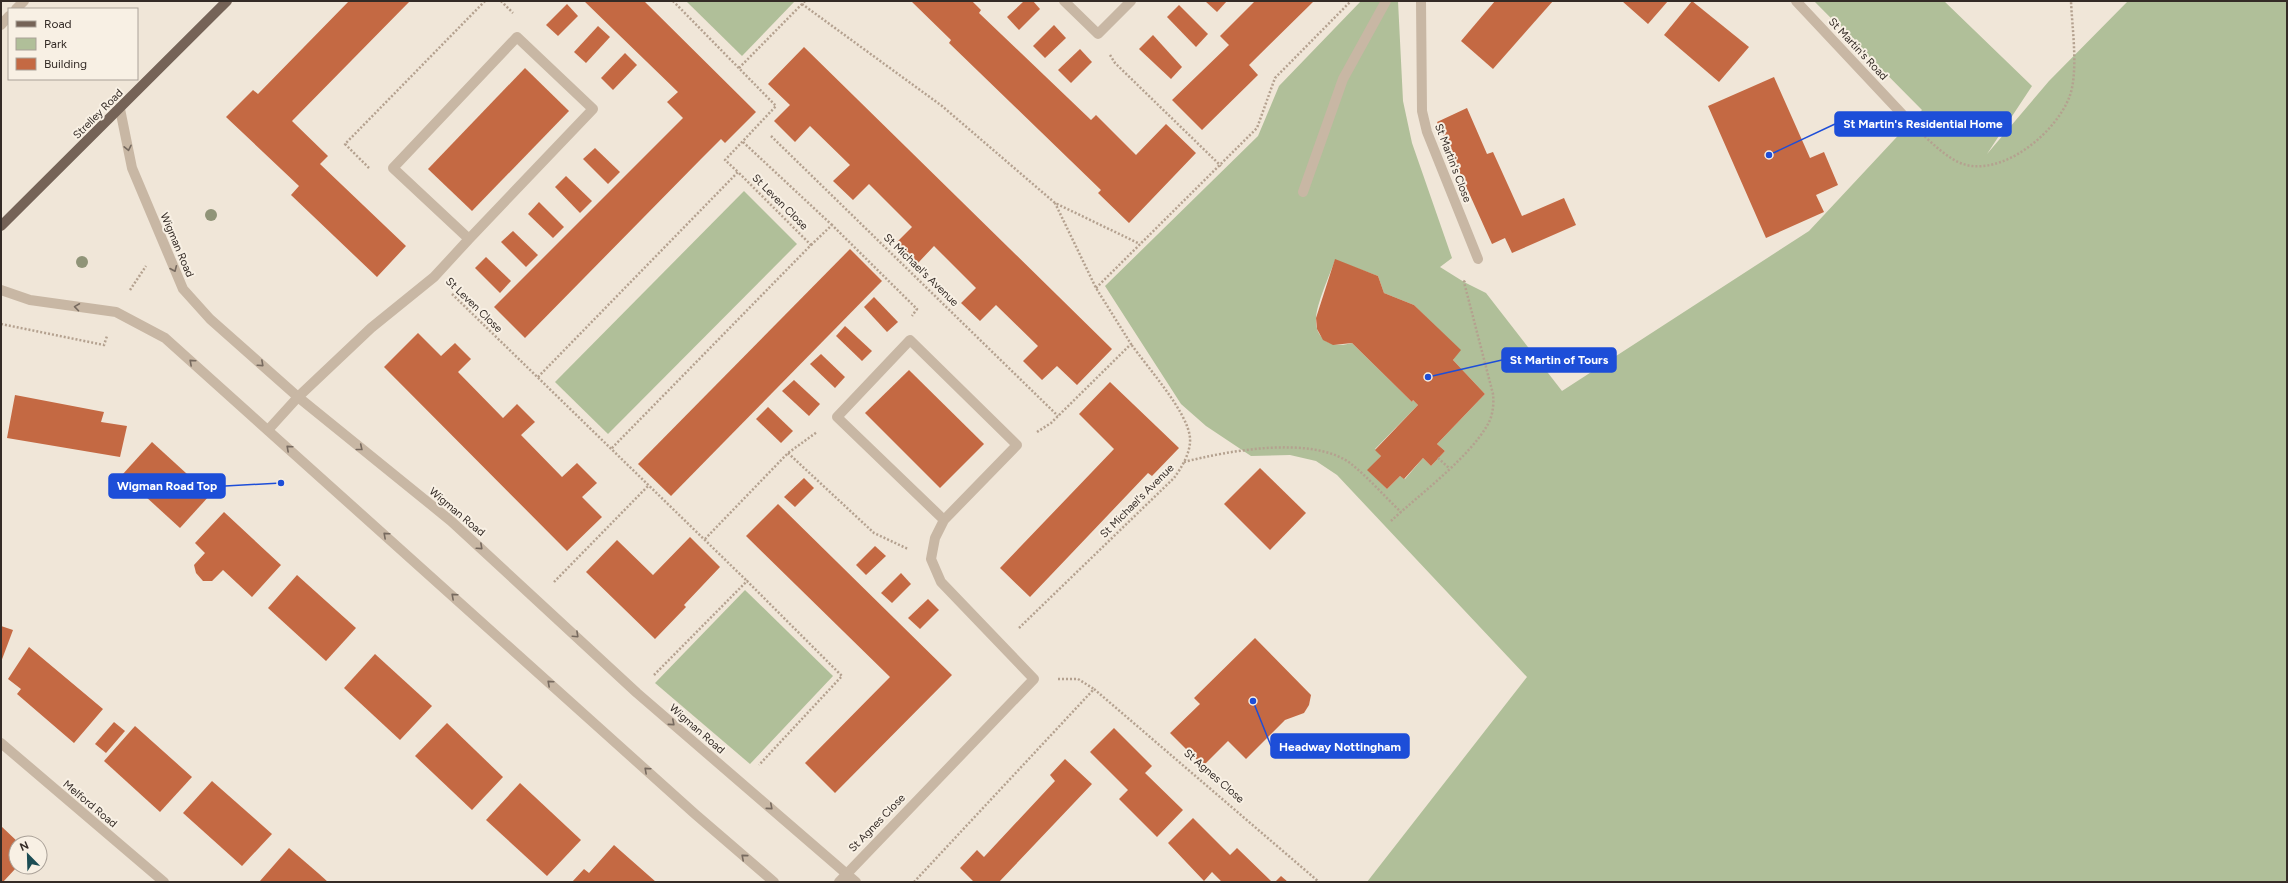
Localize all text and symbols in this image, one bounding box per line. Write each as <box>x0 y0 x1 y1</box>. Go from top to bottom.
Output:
legend <box>8 8 138 80</box>
street label: St Martin's Road <box>1826 15 1890 83</box>
text: Road <box>44 17 72 31</box>
text: Park <box>44 37 67 51</box>
text: Building <box>44 57 87 71</box>
street label: Strelley Road <box>70 86 126 142</box>
callout: St Martin's Residential Home <box>1835 112 2011 136</box>
text: St Martin's Residential Home <box>1843 117 2003 131</box>
street label: St Martin's Close <box>1432 122 1474 204</box>
one-way arrow <box>124 144 132 151</box>
street label: St Leven Close <box>749 171 811 233</box>
street label: Wigman Road <box>158 211 196 279</box>
street label: St Michael's Avenue <box>881 231 961 309</box>
one-way arrow <box>170 265 178 272</box>
street label: St Leven Close <box>443 275 505 335</box>
one-way arrow <box>74 303 81 312</box>
callout: St Martin of Tours <box>1502 348 1616 372</box>
text: St Martin of Tours <box>1510 353 1609 367</box>
one-way arrow <box>189 359 196 366</box>
one-way arrow <box>256 359 263 366</box>
one-way arrow <box>355 443 363 450</box>
one-way arrow <box>286 445 294 453</box>
street label: St Michael's Avenue <box>1097 461 1177 541</box>
callout: Wigman Road Top <box>109 474 225 498</box>
text: Wigman Road Top <box>117 479 217 493</box>
street label: Wigman Road <box>427 485 487 539</box>
one-way arrow <box>383 532 391 539</box>
one-way arrow <box>475 543 483 550</box>
one-way arrow <box>451 593 459 601</box>
one-way arrow <box>571 630 579 638</box>
one-way arrow <box>548 681 555 688</box>
street label: Wigman Road <box>667 702 727 756</box>
one-way arrow <box>667 718 675 725</box>
callout: Headway Nottingham <box>1271 734 1409 758</box>
text: Headway Nottingham <box>1279 740 1401 754</box>
street label: St Agnes Close <box>1181 746 1247 806</box>
one-way arrow <box>644 768 652 775</box>
street label: Melford Road <box>60 778 120 830</box>
street label: St Agnes Close <box>846 791 908 855</box>
one-way arrow <box>766 803 773 810</box>
north arrow <box>8 835 48 875</box>
text: N <box>18 839 31 854</box>
one-way arrow <box>741 854 749 861</box>

